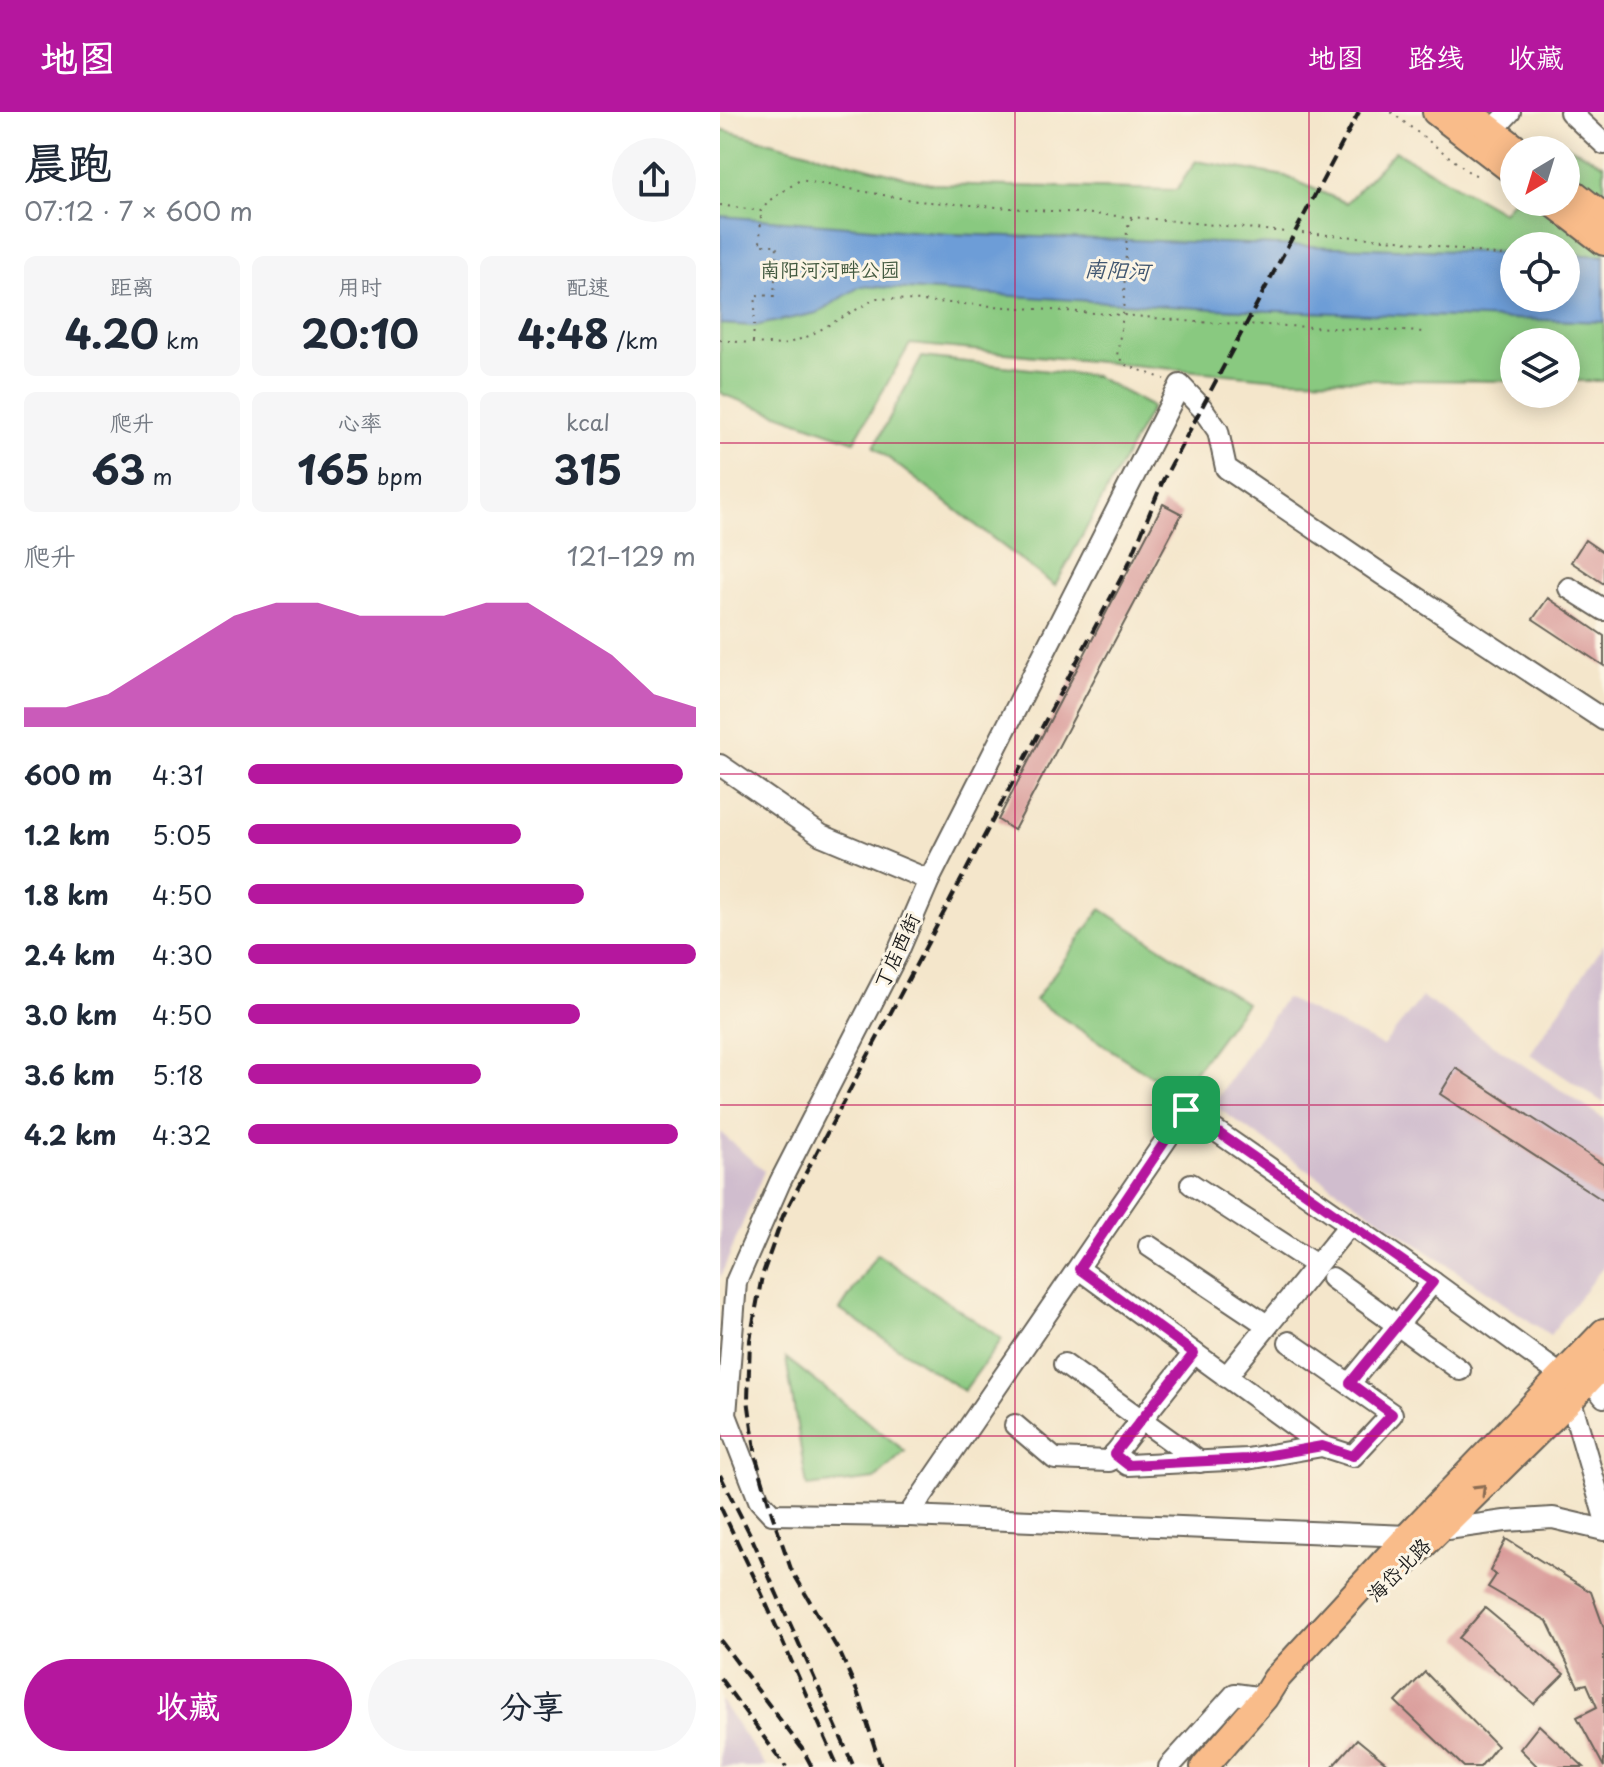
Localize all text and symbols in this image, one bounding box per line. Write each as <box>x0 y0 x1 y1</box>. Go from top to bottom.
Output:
text: 地图 <box>40 28 116 85</box>
text: 地图 <box>1308 35 1364 78</box>
text: 路线 <box>1408 35 1464 78</box>
text: 收藏 <box>1508 35 1564 78</box>
text: 晨跑 <box>24 128 112 194</box>
north arrow <box>1500 136 1580 216</box>
map controls <box>1500 136 1580 408</box>
button: share <box>612 138 696 222</box>
text: 07:12 · 7 × 600 m <box>24 191 253 230</box>
button: locate <box>1500 232 1580 312</box>
water label: 南阳河 <box>1083 250 1154 287</box>
park label: 南阳河河畔公园 <box>760 254 900 284</box>
text: 距离 <box>110 269 154 302</box>
text: 用时 <box>338 269 382 302</box>
text: 配速 <box>566 269 610 302</box>
text: 4.20 <box>65 302 159 363</box>
text: 20:10 <box>301 302 419 363</box>
text: 4:48 <box>518 302 609 363</box>
text: km <box>159 323 199 356</box>
text: /km <box>609 323 658 356</box>
button: layers <box>1500 328 1580 408</box>
text: 爬升 <box>110 405 154 438</box>
text: 心率 <box>338 405 382 438</box>
text: kcal <box>566 405 610 438</box>
text: 63 <box>91 438 145 499</box>
text: 165 <box>297 438 370 499</box>
text: 315 <box>554 438 622 499</box>
text: m <box>145 459 173 492</box>
text: bpm <box>370 459 423 492</box>
text: 爬升 <box>24 536 76 575</box>
text: 121–129 m <box>567 536 696 575</box>
text: 600 m <box>24 755 112 794</box>
text: 4:31 <box>152 755 204 794</box>
text: 1.2 km <box>24 815 110 854</box>
text: 5:05 <box>152 815 212 854</box>
text: 1.8 km <box>24 875 109 914</box>
text: 4:50 <box>152 875 212 914</box>
street label: 丁店西街 <box>866 908 927 993</box>
text: 2.4 km <box>24 935 116 974</box>
text: 4:30 <box>152 935 213 974</box>
text: 3.0 km <box>24 995 117 1034</box>
text: 4:50 <box>152 995 212 1034</box>
text: 3.6 km <box>24 1055 115 1094</box>
text: 5:18 <box>152 1055 204 1094</box>
pin <box>1152 1076 1220 1144</box>
icon: arrive <box>1164 1088 1208 1132</box>
text: 4.2 km <box>24 1115 116 1154</box>
text: 4:32 <box>152 1115 212 1154</box>
one-way arrow <box>1472 1484 1486 1498</box>
street label: 海岱北路 <box>1359 1530 1438 1608</box>
button: 收藏 <box>24 1659 352 1751</box>
button: 分享 <box>368 1659 696 1751</box>

